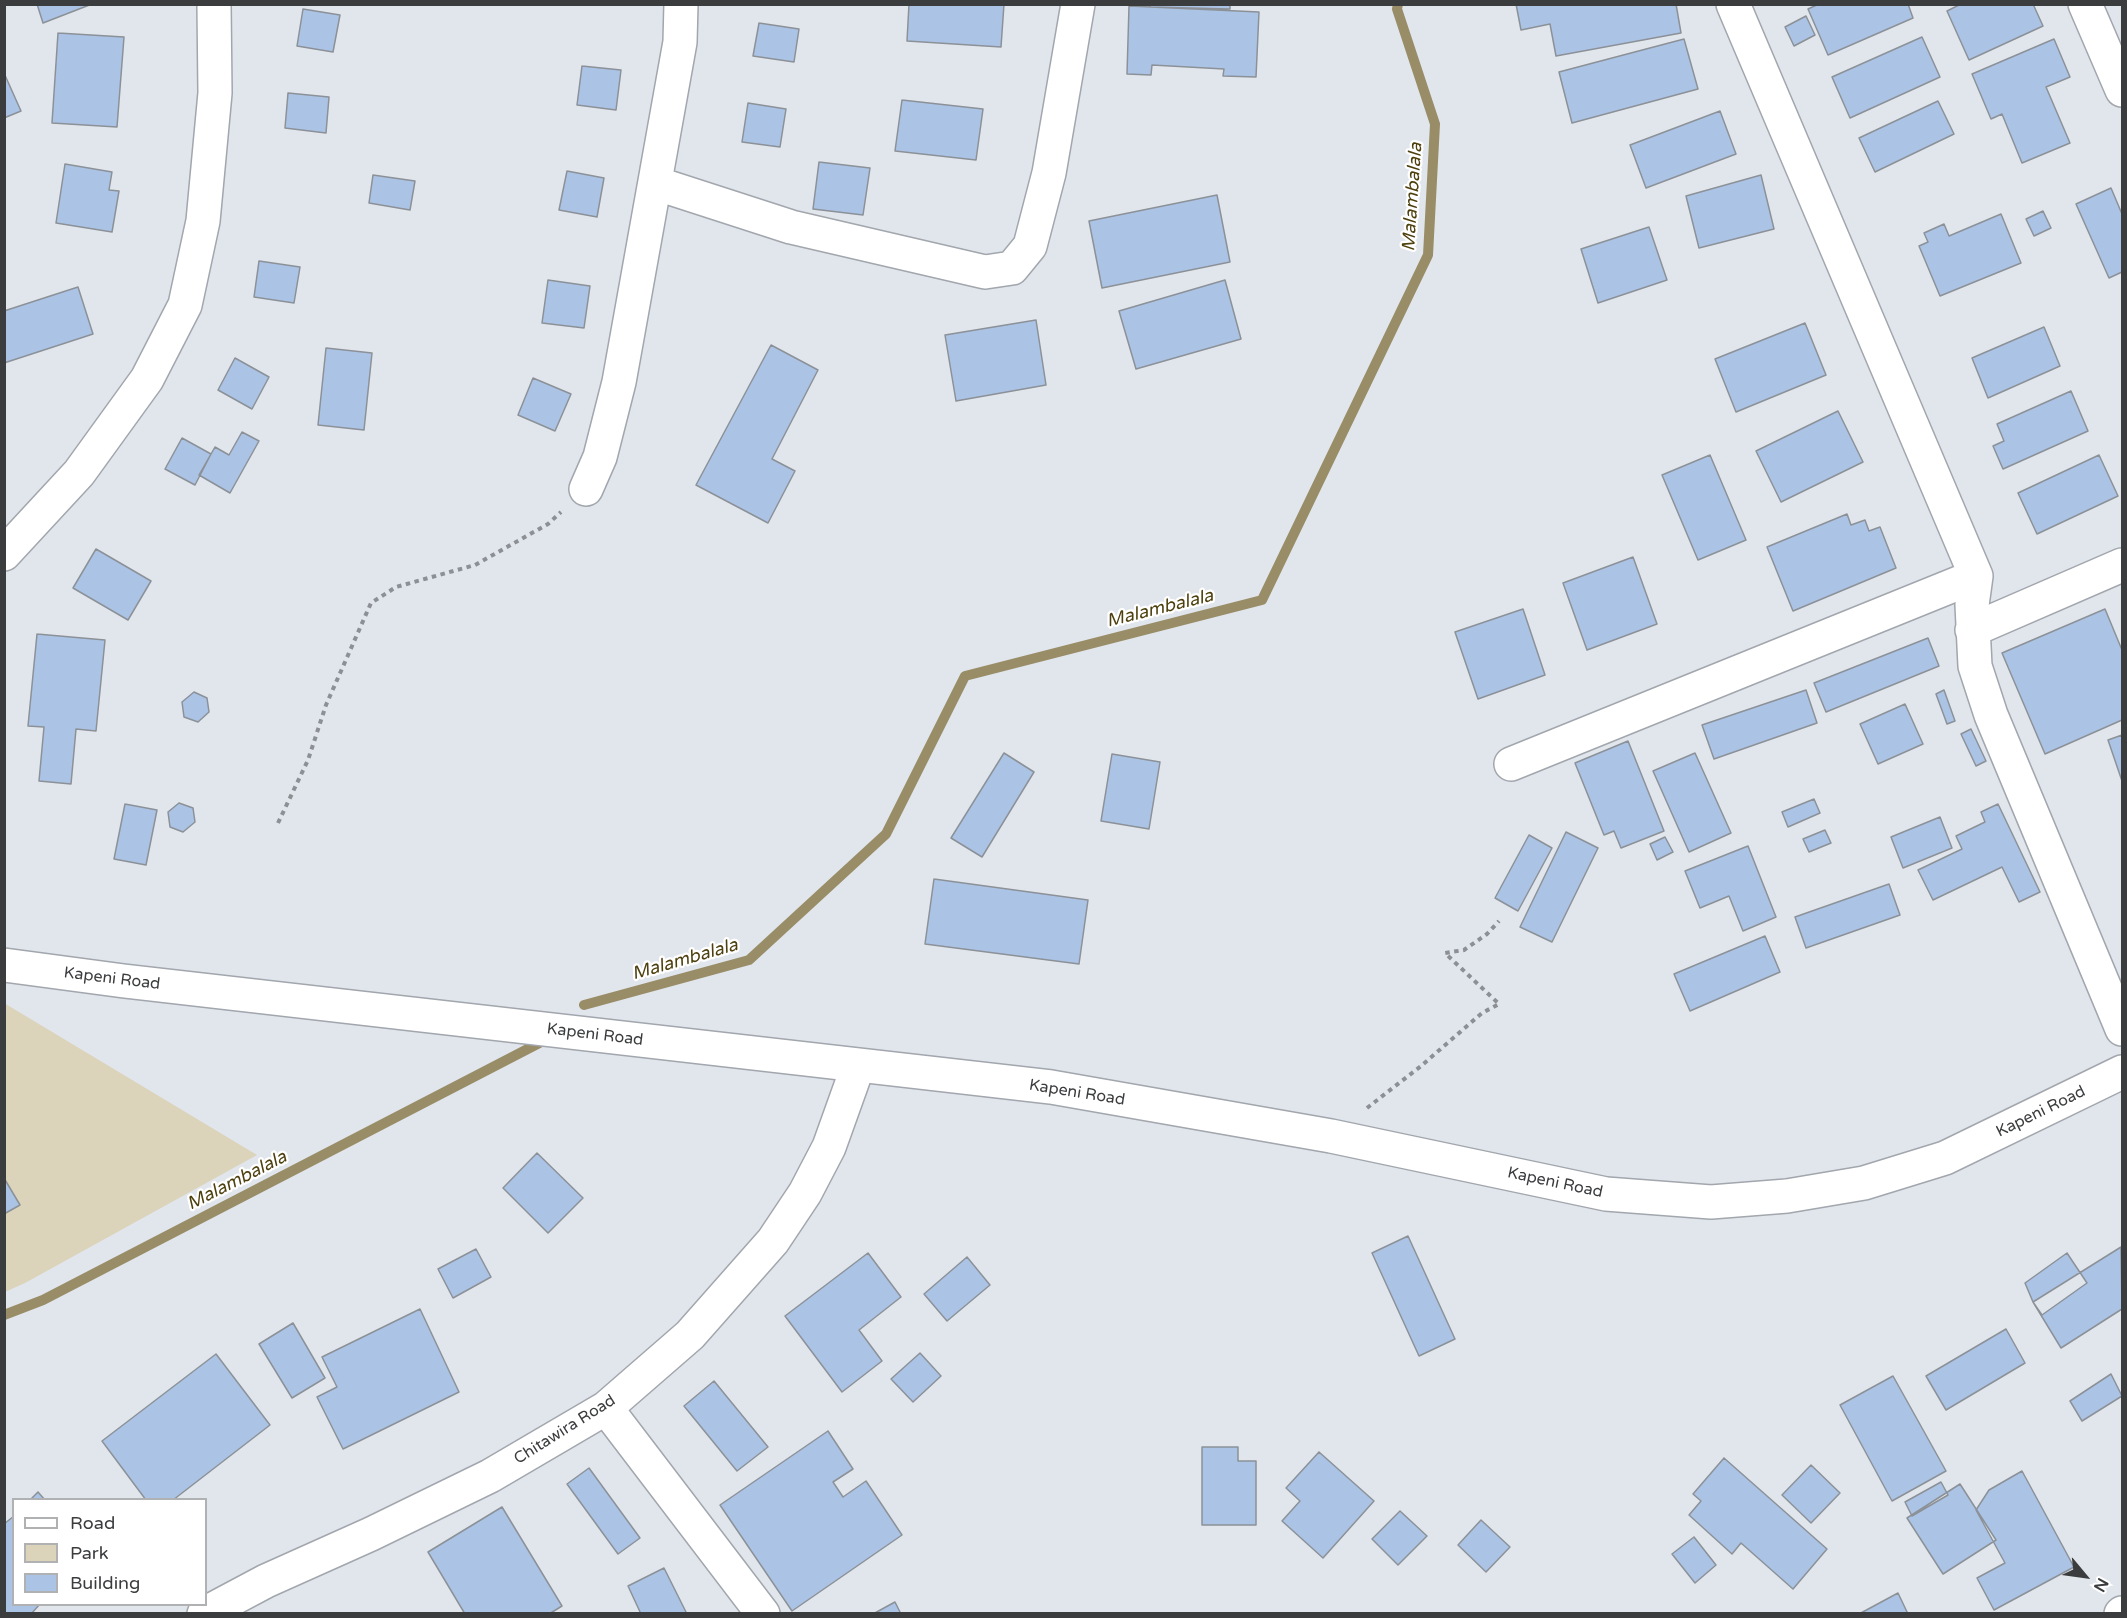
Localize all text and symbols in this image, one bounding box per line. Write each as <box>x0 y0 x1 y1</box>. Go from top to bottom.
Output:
water label: Malambalala <box>1398 142 1428 252</box>
water label: Malambalala <box>1104 585 1216 633</box>
water label: Malambalala <box>629 935 741 985</box>
street label: Kapeni Road <box>63 964 161 994</box>
street label: Kapeni Road <box>546 1020 644 1050</box>
street label: Kapeni Road <box>1028 1076 1126 1110</box>
street label: Kapeni Road <box>1993 1082 2089 1142</box>
water label: Malambalala <box>183 1147 291 1215</box>
street label: Kapeni Road <box>1506 1164 1604 1202</box>
street label: Chitawira Road <box>511 1391 619 1469</box>
legend <box>12 1498 207 1606</box>
text: Road <box>70 1512 115 1534</box>
text: Park <box>70 1542 108 1564</box>
north arrow <box>2055 1546 2115 1606</box>
text: Building <box>70 1572 140 1594</box>
text: N <box>2089 1574 2113 1595</box>

